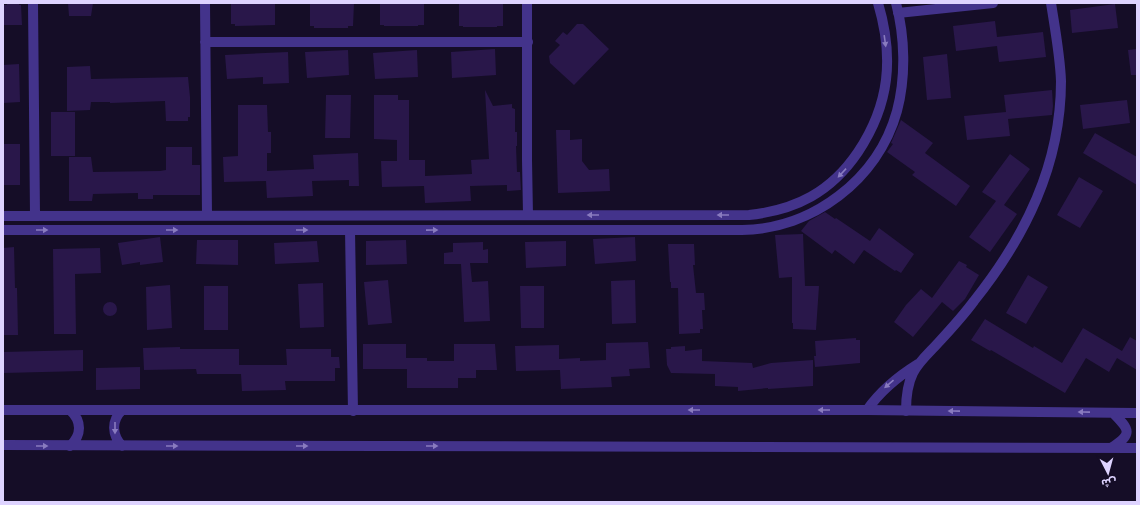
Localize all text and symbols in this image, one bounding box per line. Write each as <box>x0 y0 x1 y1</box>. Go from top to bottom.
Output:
one-way arrow <box>882 35 889 47</box>
one-way arrow <box>837 168 846 178</box>
one-way arrow <box>586 212 599 218</box>
one-way arrow <box>716 212 729 218</box>
one-way arrow <box>36 227 49 233</box>
one-way arrow <box>166 227 179 233</box>
one-way arrow <box>296 227 309 233</box>
one-way arrow <box>426 227 439 233</box>
one-way arrow <box>884 379 895 388</box>
one-way arrow <box>687 407 700 413</box>
one-way arrow <box>817 407 830 413</box>
one-way arrow <box>947 408 960 414</box>
one-way arrow <box>1078 409 1090 416</box>
one-way arrow <box>112 422 118 435</box>
one-way arrow <box>36 443 49 449</box>
one-way arrow <box>166 443 179 449</box>
one-way arrow <box>296 443 309 449</box>
one-way arrow <box>426 443 439 449</box>
north arrow <box>1088 453 1128 493</box>
text: ش <box>1101 475 1117 490</box>

